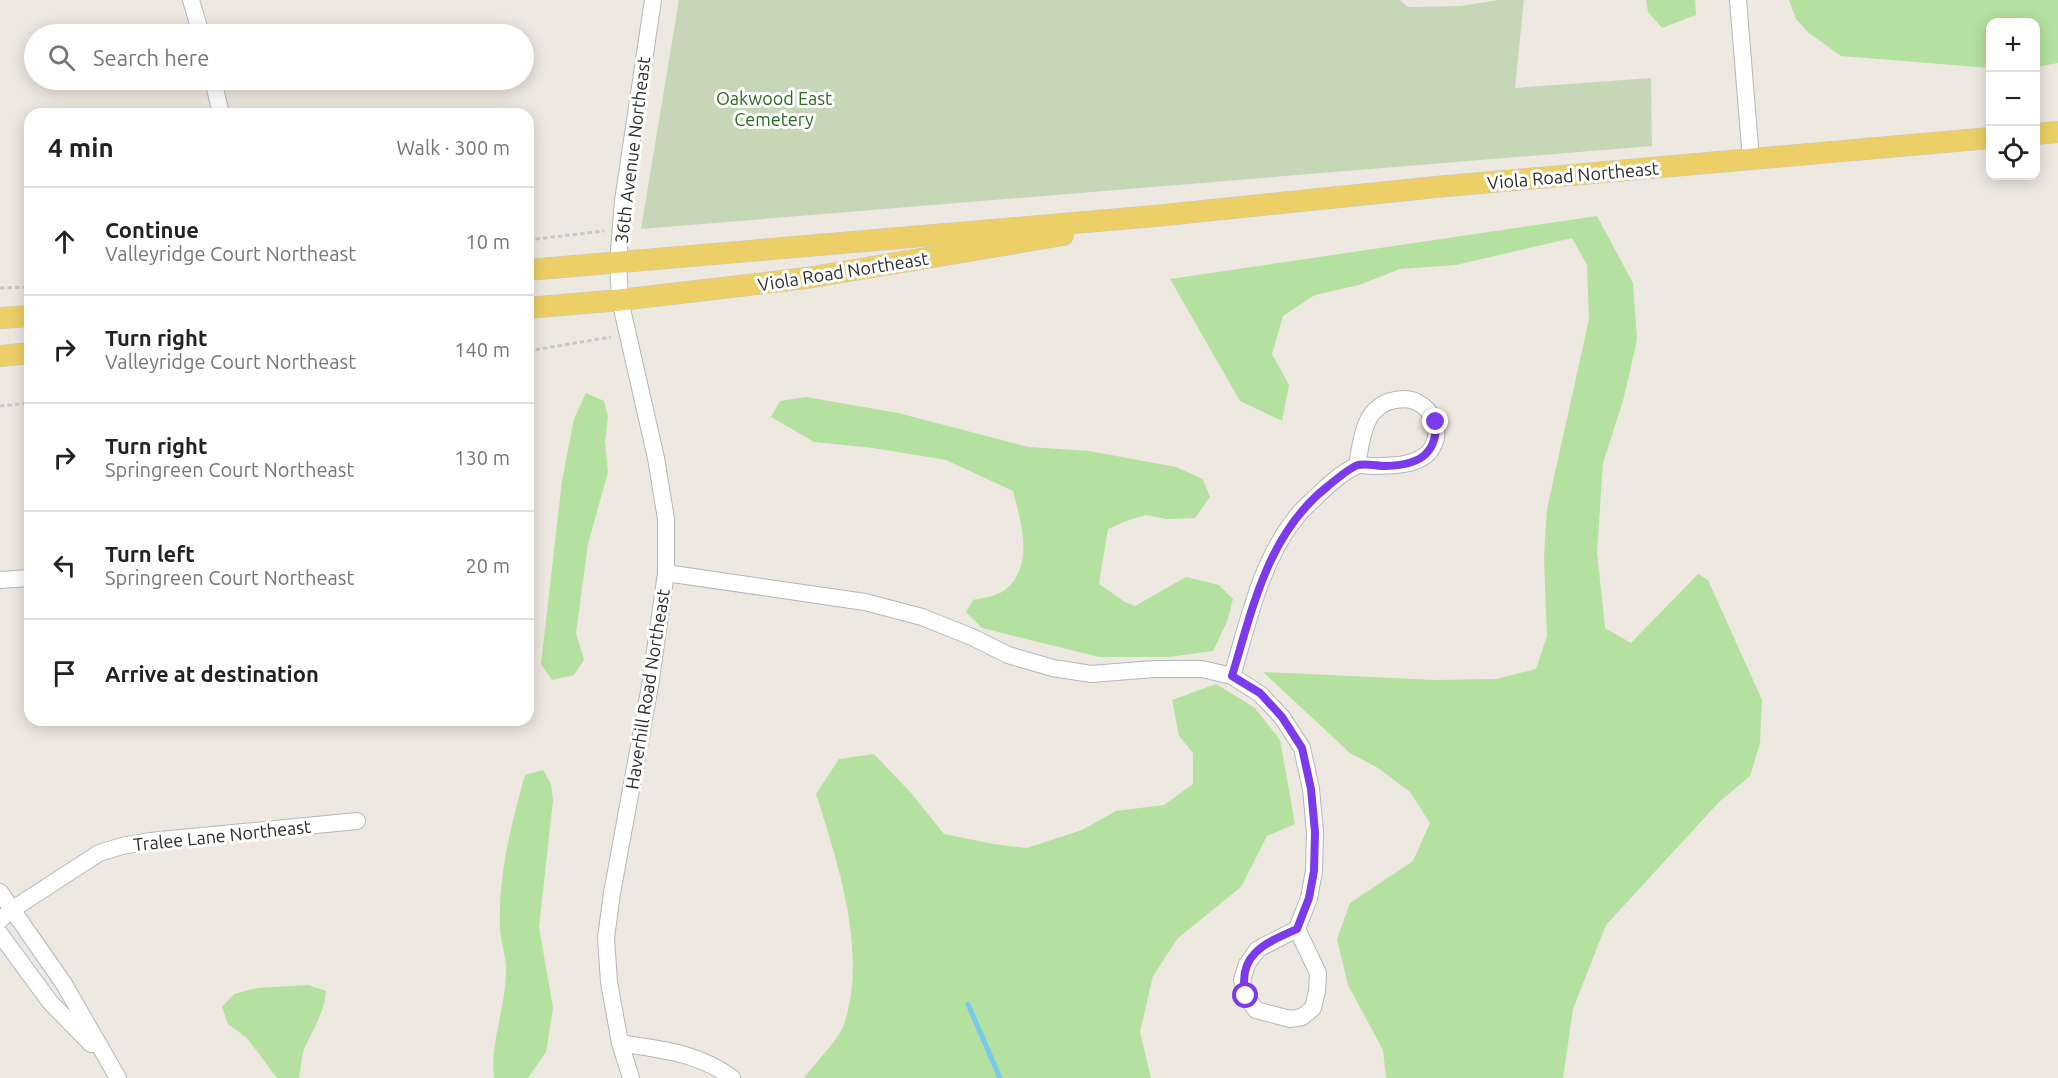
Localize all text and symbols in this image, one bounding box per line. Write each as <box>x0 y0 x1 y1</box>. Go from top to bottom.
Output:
map controls <box>1986 18 2040 180</box>
button: + <box>1986 18 2040 72</box>
search box <box>24 24 534 90</box>
icon: search <box>45 41 78 74</box>
text: Search here <box>93 45 209 70</box>
street label: 36th Avenue Northeast <box>611 55 653 245</box>
button: − <box>1986 72 2040 126</box>
park label: Oakwood East Cemetery <box>716 88 832 129</box>
button: locate <box>1986 126 2040 180</box>
text: 4 min <box>48 133 114 162</box>
text: Walk · 300 m <box>397 136 510 159</box>
street label: Viola Road Northeast <box>1486 158 1660 192</box>
text: Continue <box>105 217 199 242</box>
icon: ahead <box>48 225 81 258</box>
text: 10 m <box>466 230 510 253</box>
text: Valleyridge Court Northeast <box>105 242 356 265</box>
street label: Viola Road Northeast <box>756 248 930 294</box>
text: Turn right <box>105 325 207 350</box>
icon: right <box>48 333 81 366</box>
text: 140 m <box>454 338 510 361</box>
text: Valleyridge Court Northeast <box>105 350 356 373</box>
route end <box>1422 408 1448 434</box>
text: Turn right <box>105 433 207 458</box>
icon: right <box>48 441 81 474</box>
text: 130 m <box>454 446 510 469</box>
text: Springreen Court Northeast <box>105 458 354 481</box>
text: Turn left <box>105 541 195 566</box>
icon: left <box>48 549 81 582</box>
text: 20 m <box>466 554 510 577</box>
text: Springreen Court Northeast <box>105 566 354 589</box>
street label: Haverhill Road Northeast <box>621 587 673 791</box>
icon: arrive <box>48 657 81 690</box>
text: Arrive at destination <box>105 661 319 686</box>
street label: Tralee Lane Northeast <box>132 816 312 854</box>
route start <box>1232 982 1258 1008</box>

